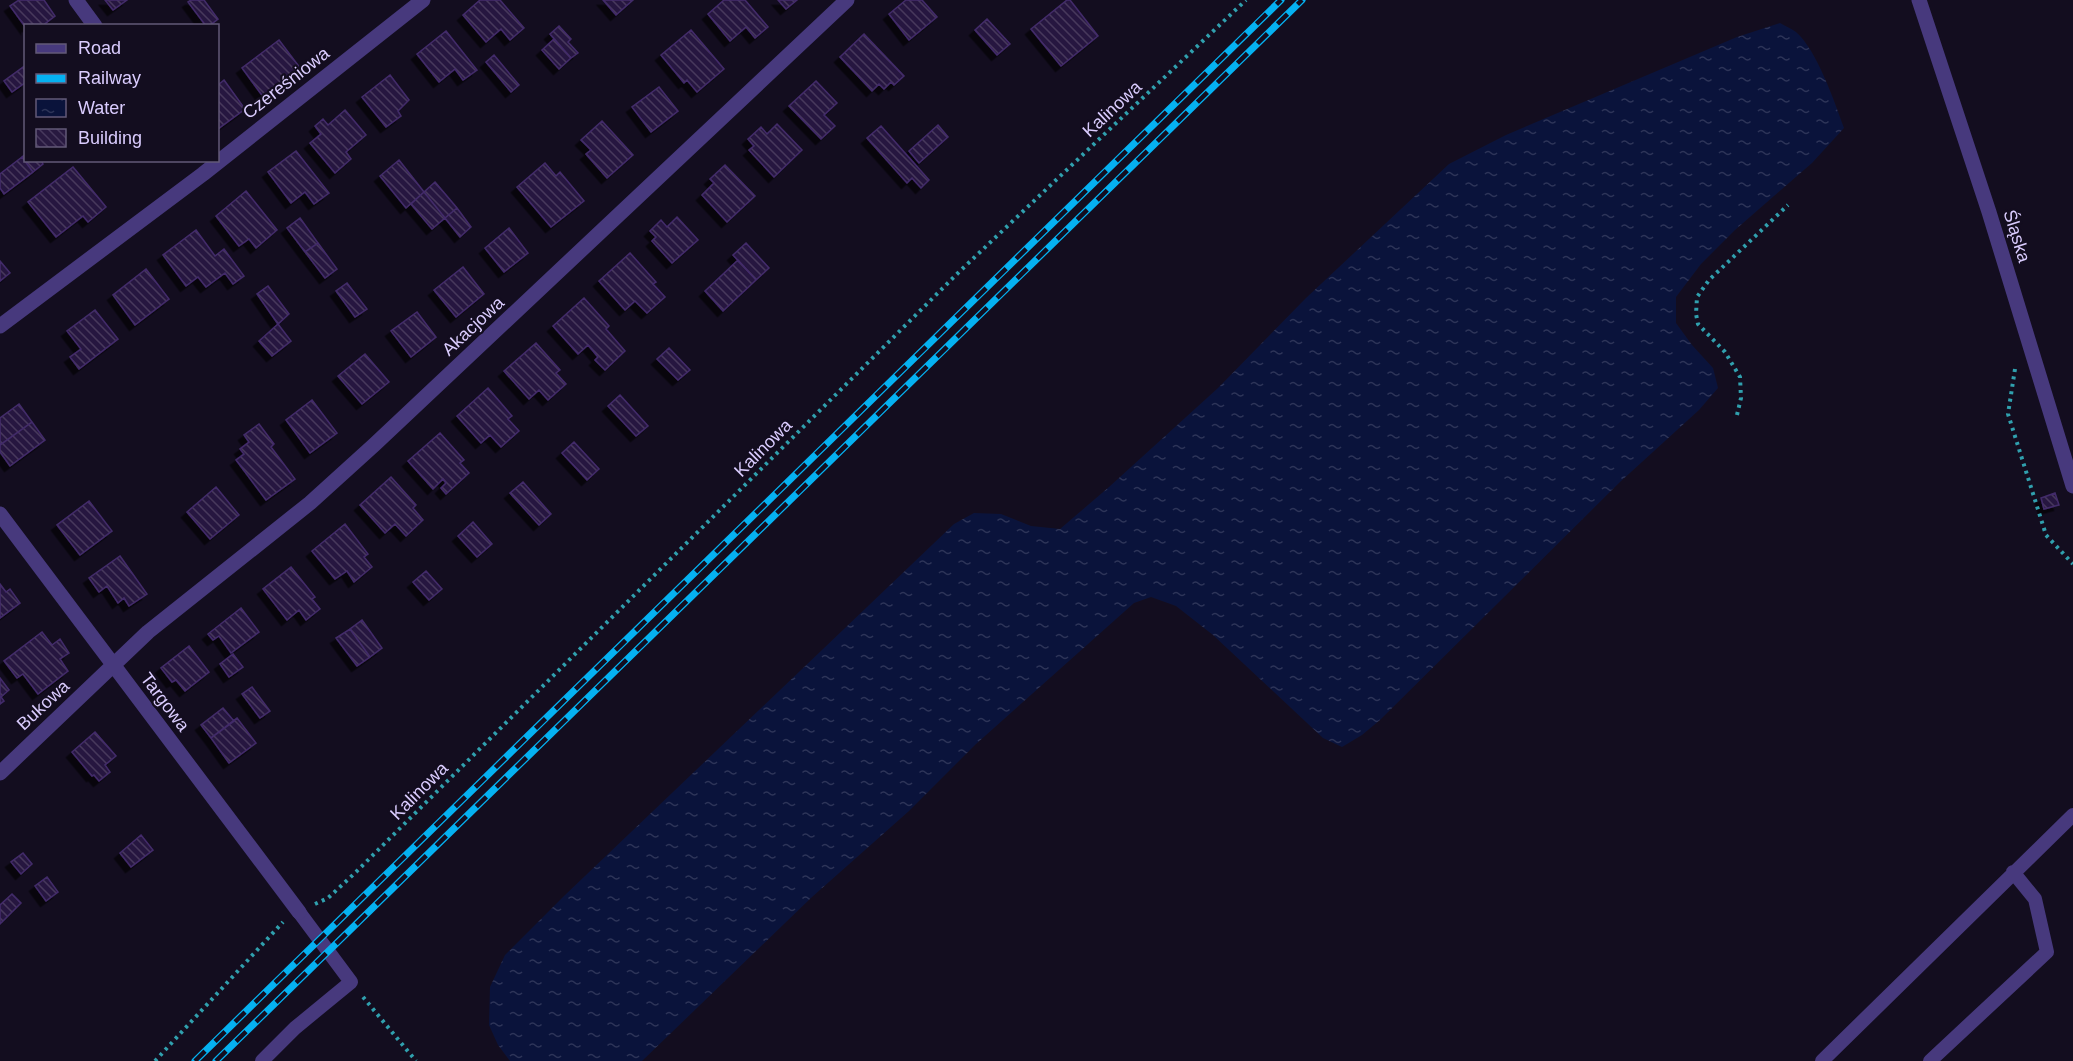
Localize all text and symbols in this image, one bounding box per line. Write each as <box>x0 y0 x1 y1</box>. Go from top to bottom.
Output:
legend <box>24 24 219 162</box>
text: Road <box>78 38 121 58</box>
street label: Czereśniowa <box>239 42 334 123</box>
text: Railway <box>78 68 141 88</box>
street label: Kalinowa <box>1078 76 1146 141</box>
text: Water <box>78 98 125 118</box>
text: Building <box>78 128 142 148</box>
street label: Śląska <box>2000 207 2036 266</box>
street label: Akacjowa <box>438 292 509 360</box>
street label: Kalinowa <box>730 414 797 481</box>
street label: Targowa <box>137 669 194 736</box>
street label: Bukowa <box>13 675 74 734</box>
street label: Kalinowa <box>386 757 453 824</box>

